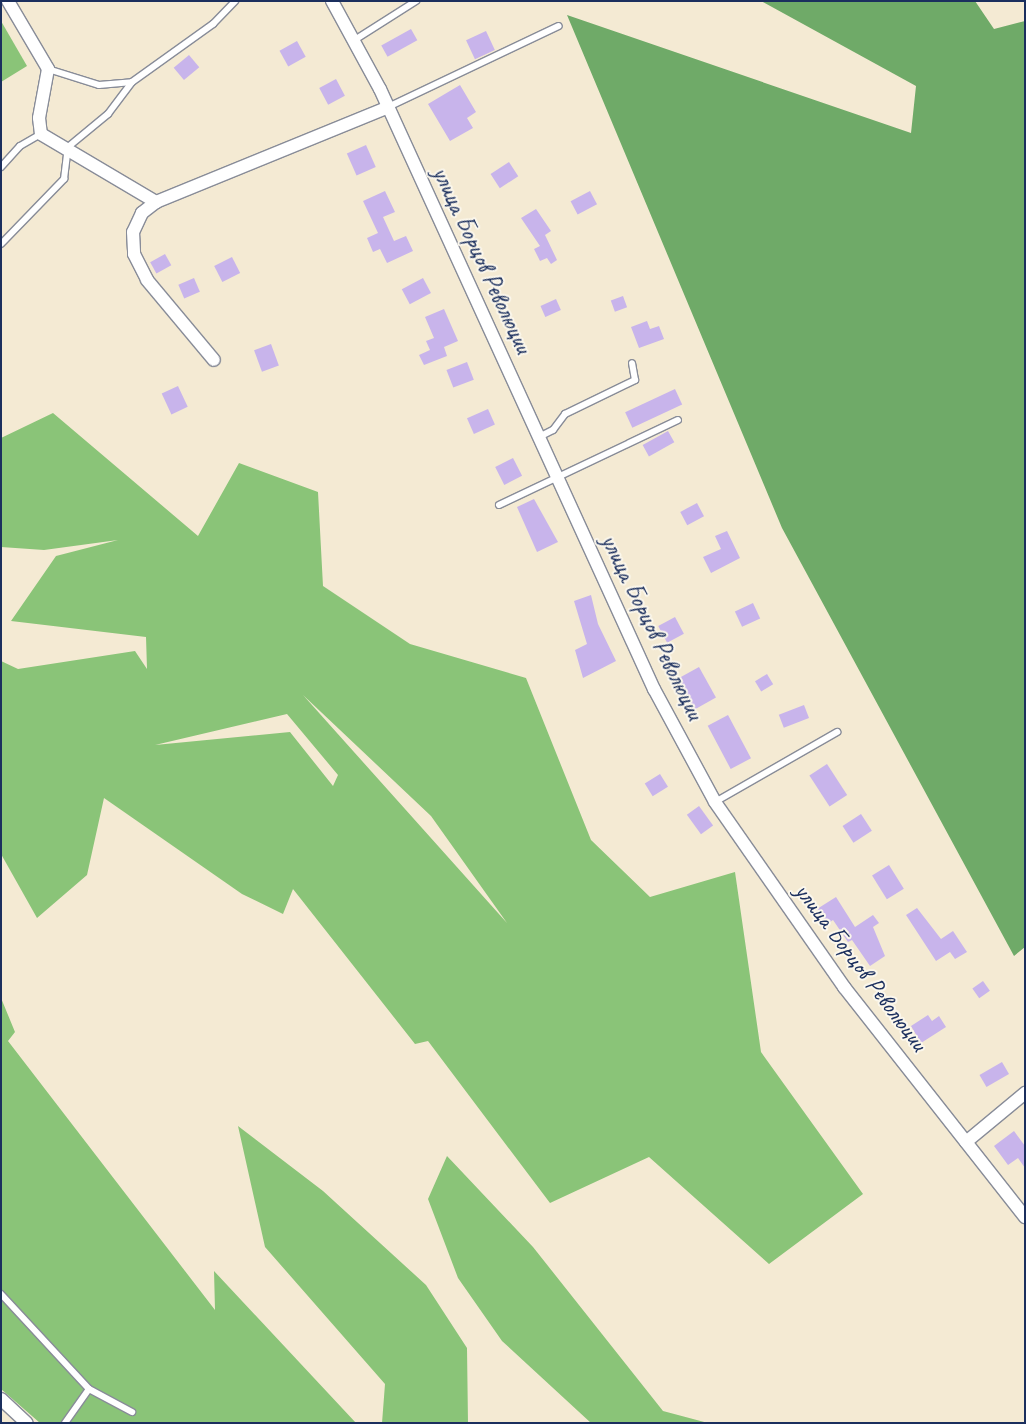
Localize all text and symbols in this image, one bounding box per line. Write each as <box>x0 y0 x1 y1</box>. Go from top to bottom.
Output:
street label: улица Борцов Революции <box>425 161 539 359</box>
street label: улица Борцов Революции <box>594 529 710 725</box>
street label: улица Борцов Революции <box>788 877 934 1057</box>

